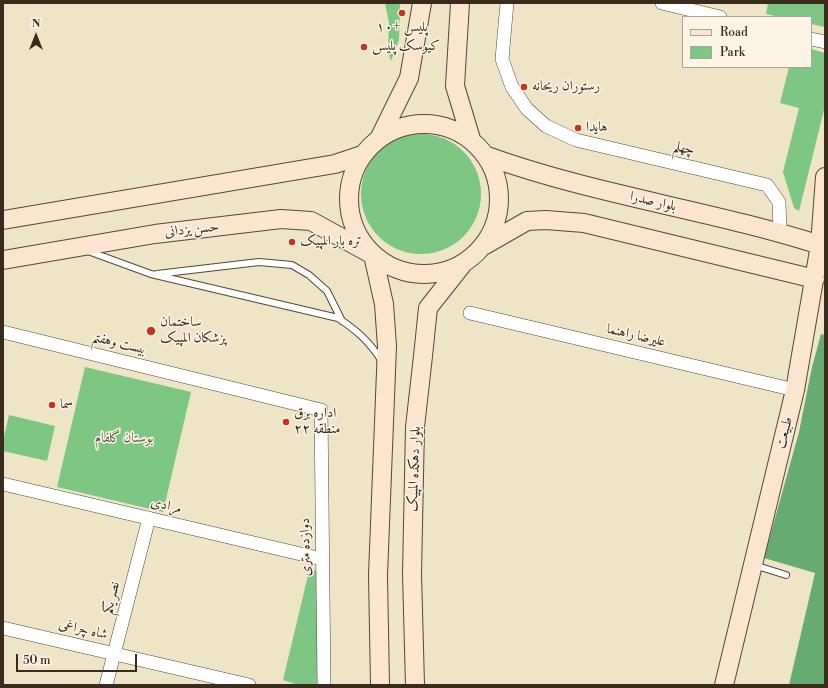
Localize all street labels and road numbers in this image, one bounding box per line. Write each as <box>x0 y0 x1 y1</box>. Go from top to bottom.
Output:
street label: چهلم <box>672 138 696 160</box>
street label: بلوار صدرا <box>628 189 678 215</box>
street label: حسن یزدانی <box>164 219 220 241</box>
street label: علیرضا راهنما <box>605 321 667 351</box>
street label: بیست وهفتم <box>90 329 148 359</box>
street label: طبیعت <box>773 415 797 451</box>
street label: بلوار دهکده المپیک <box>405 426 425 512</box>
street label: مرادی <box>149 494 183 518</box>
street label: دوازده متری <box>297 518 315 576</box>
street label: نصر یکم <box>100 580 124 616</box>
street label: شاه چراغی <box>57 616 109 644</box>

